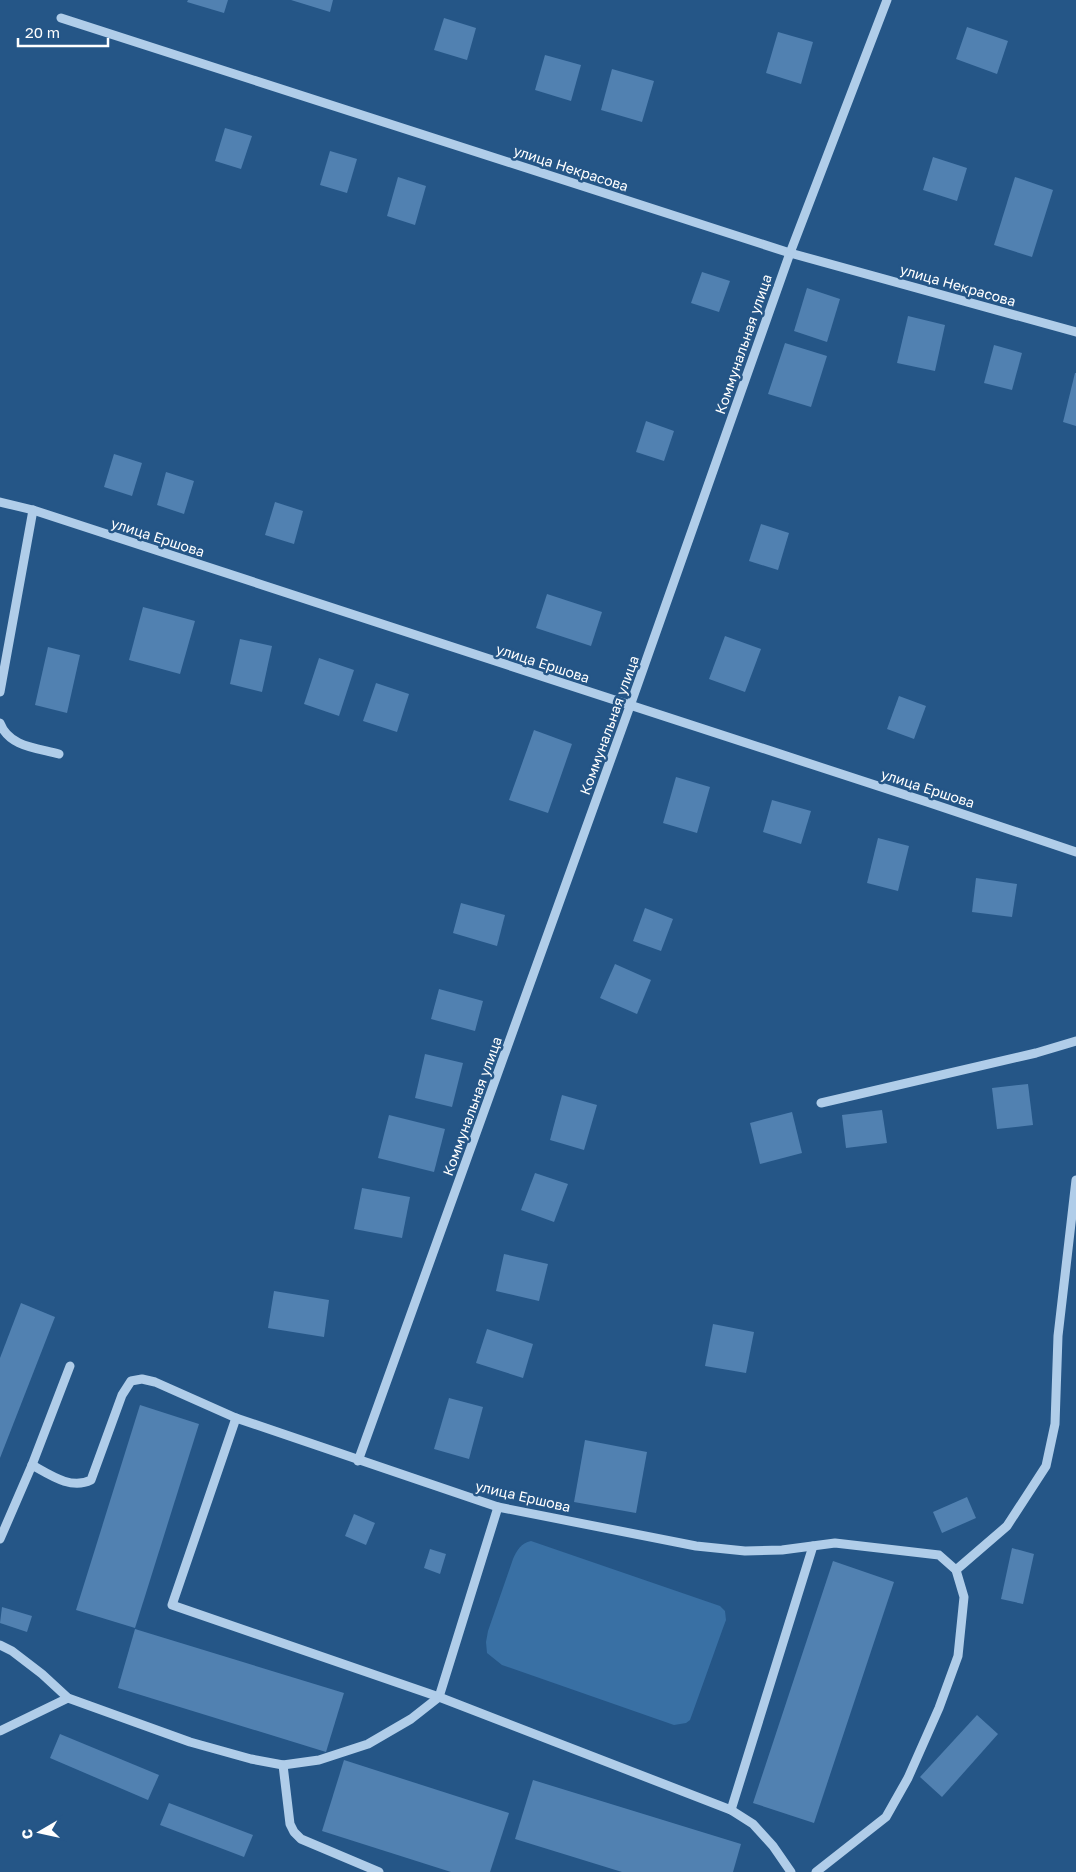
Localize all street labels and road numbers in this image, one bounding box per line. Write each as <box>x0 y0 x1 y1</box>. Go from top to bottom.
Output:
street label: улица Некрасова <box>511 141 631 195</box>
street label: улица Некрасова <box>898 260 1018 310</box>
street label: Коммунальная улица <box>711 272 775 416</box>
street label: улица Ершова <box>109 514 207 560</box>
street label: улица Ершова <box>494 640 592 686</box>
street label: Коммунальная улица <box>576 653 642 797</box>
street label: улица Ершова <box>879 765 977 811</box>
street label: Коммунальная улица <box>439 1034 505 1178</box>
street label: улица Ершова <box>474 1477 572 1515</box>

